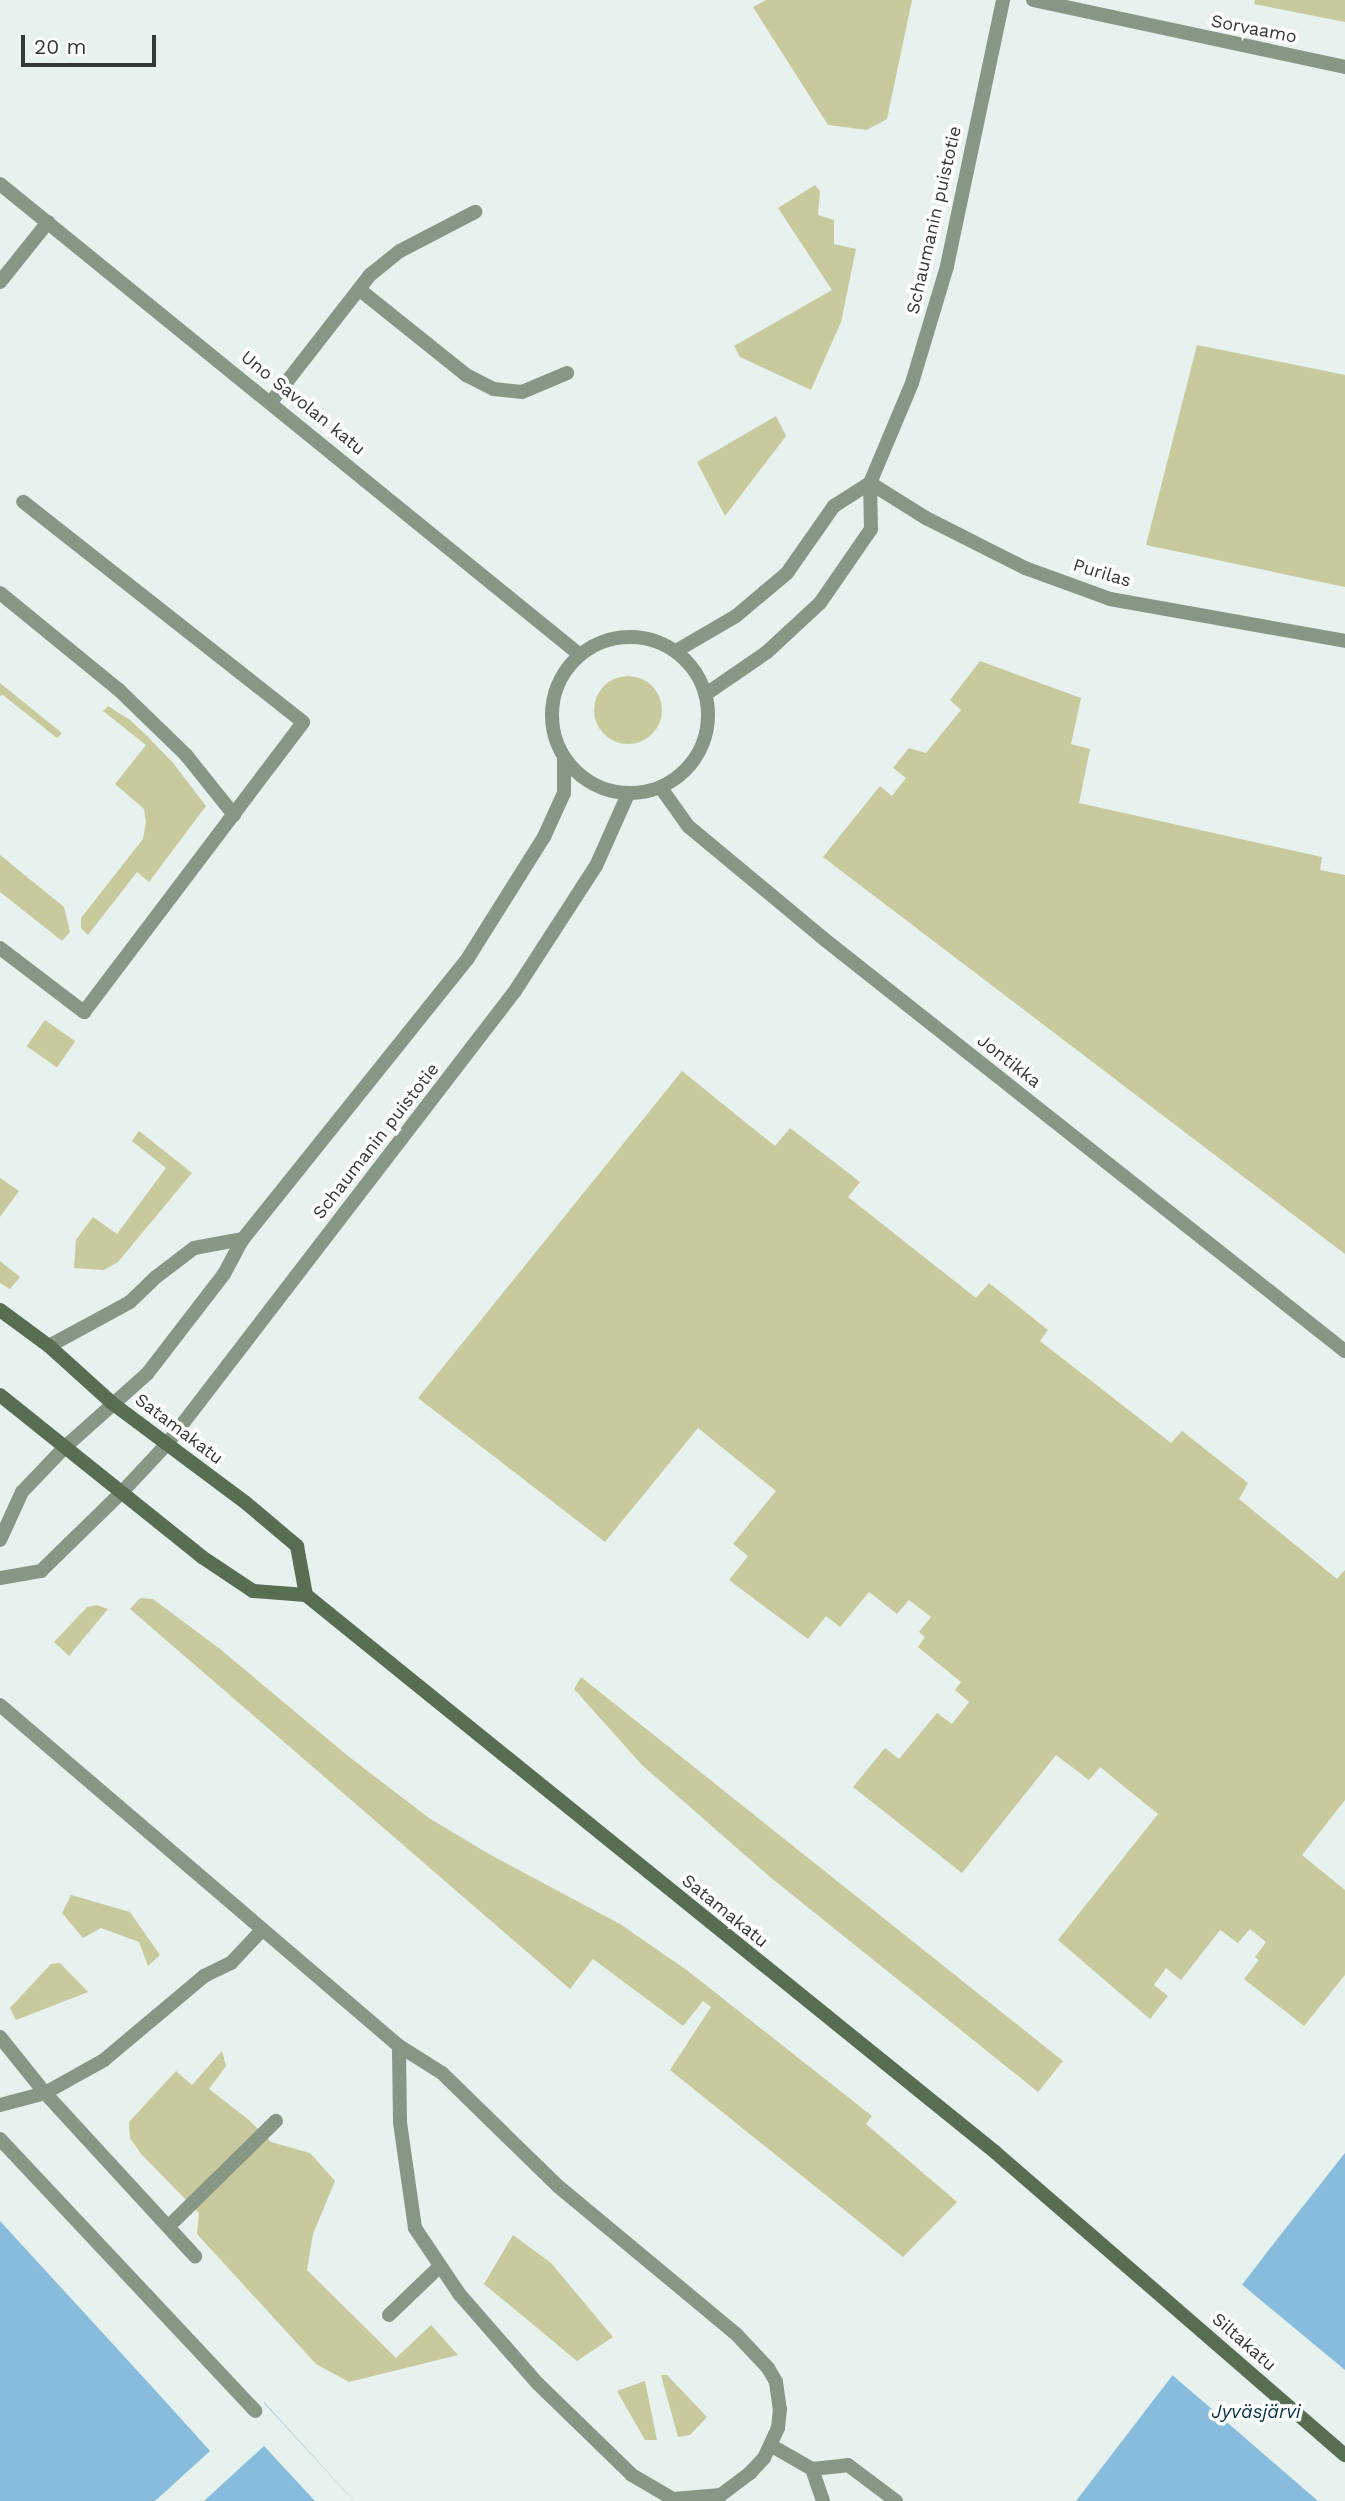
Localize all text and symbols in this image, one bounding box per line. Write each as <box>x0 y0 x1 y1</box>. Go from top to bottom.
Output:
street label: Sorvaamo <box>1209 10 1299 48</box>
scale bar <box>24 21 159 65</box>
text: 20 m <box>34 34 86 59</box>
street label: Schaumanin puistotie <box>902 124 966 316</box>
street label: Uno Savolan katu <box>237 346 369 460</box>
street label: Purilas <box>1070 554 1134 592</box>
street label: Jontikka <box>973 1030 1045 1092</box>
street label: Schaumanin puistotie <box>308 1059 444 1223</box>
street label: Satamakatu <box>131 1389 227 1469</box>
street label: Satamakatu <box>677 1870 773 1952</box>
street label: Siltakatu <box>1208 2308 1280 2376</box>
water label: Jyväsjärvi <box>1211 2401 1301 2423</box>

